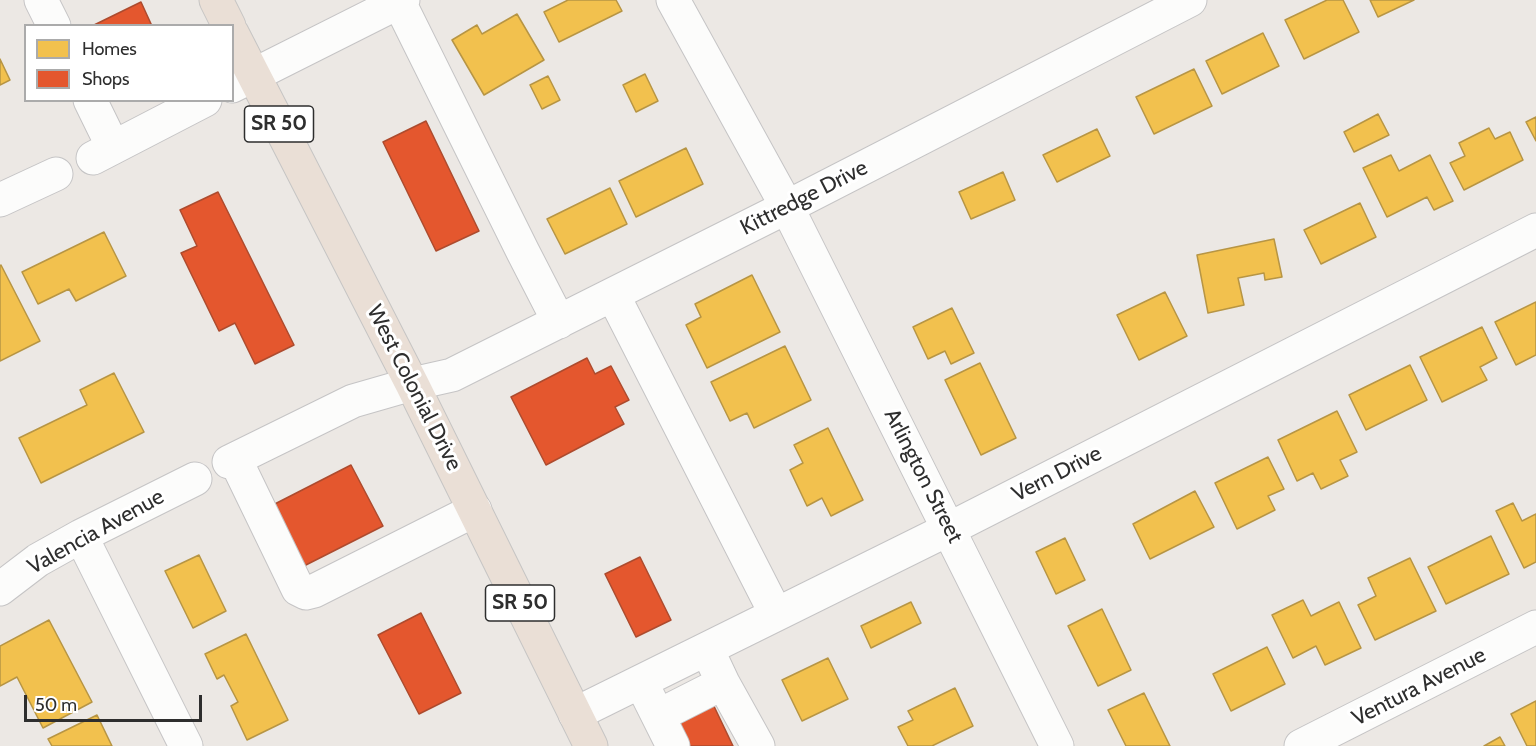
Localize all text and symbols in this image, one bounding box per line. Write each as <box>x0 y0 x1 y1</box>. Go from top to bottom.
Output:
legend <box>24 24 234 102</box>
text: Homes <box>82 38 137 60</box>
text: Shops <box>82 68 130 90</box>
road number: SR 50 <box>244 106 314 142</box>
street label: Kittredge Drive <box>736 155 872 241</box>
street label: West Colonial Drive <box>361 301 467 475</box>
street label: Arlington Street <box>878 405 968 547</box>
street label: Vern Drive <box>1008 440 1106 508</box>
street label: Valencia Avenue <box>23 484 169 580</box>
road number: SR 50 <box>486 585 554 621</box>
street label: Ventura Avenue <box>1348 642 1490 732</box>
scale bar <box>27 683 206 721</box>
text: 50 m <box>35 694 77 716</box>

